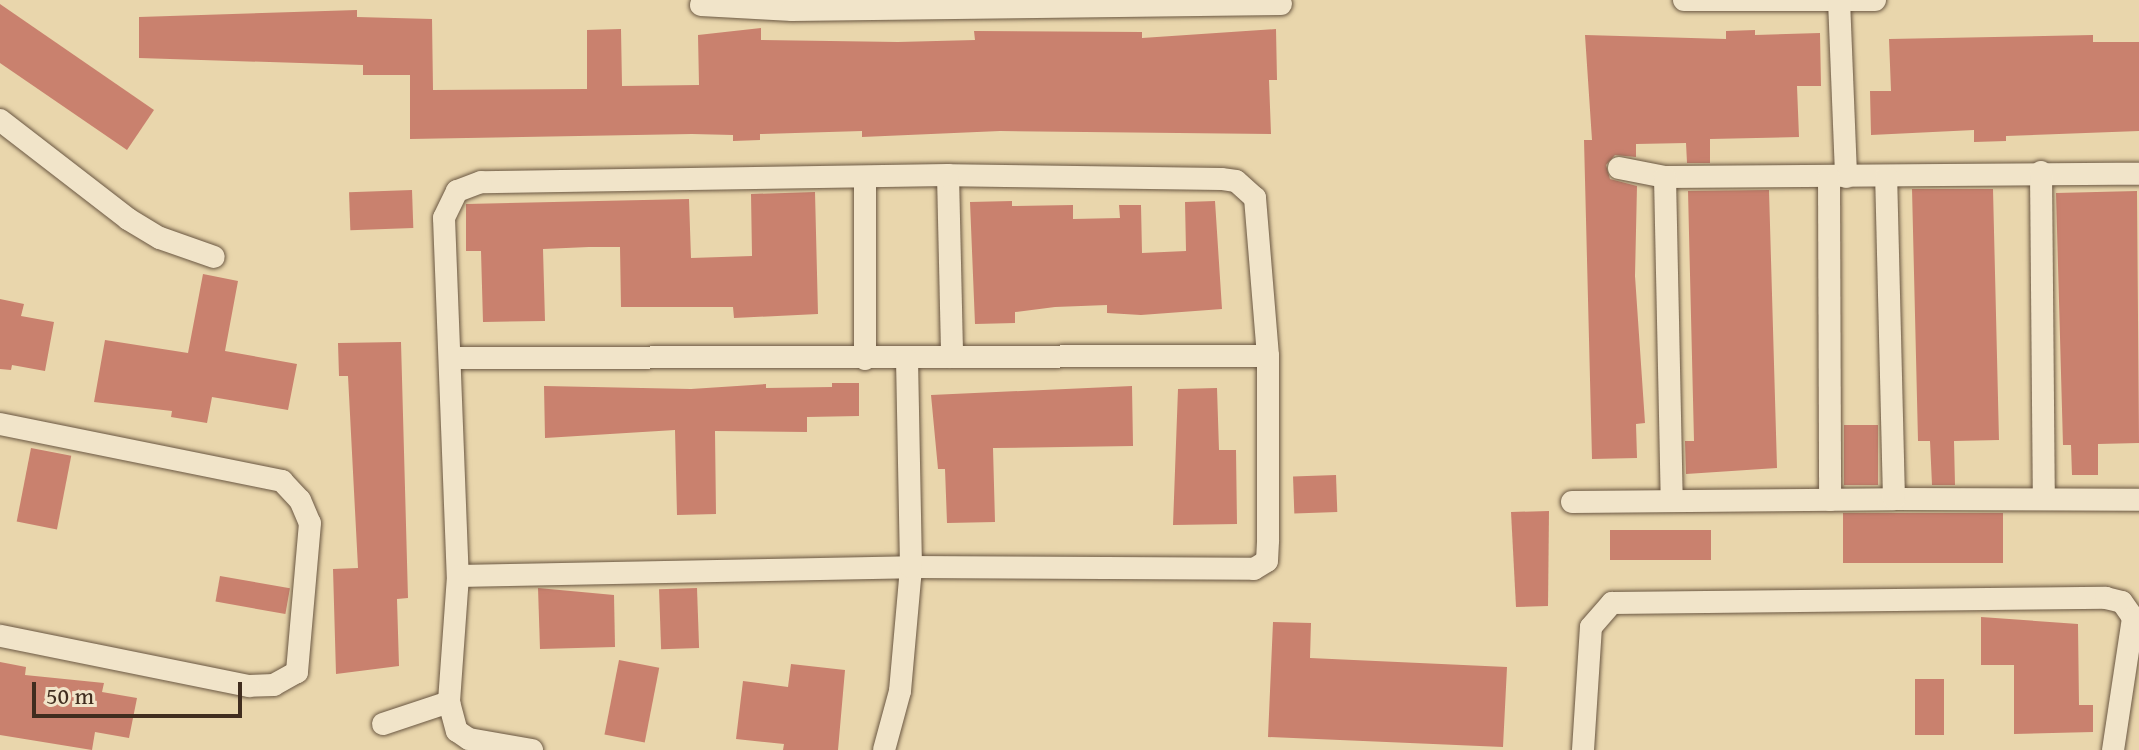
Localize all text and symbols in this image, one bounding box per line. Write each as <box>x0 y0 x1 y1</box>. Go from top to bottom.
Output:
scale bar <box>36 666 246 716</box>
text: 50 m <box>46 678 94 713</box>

